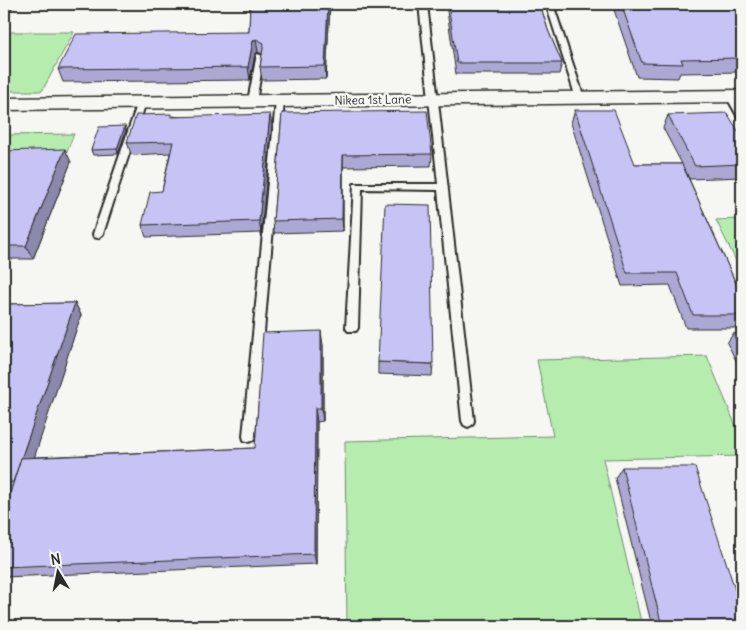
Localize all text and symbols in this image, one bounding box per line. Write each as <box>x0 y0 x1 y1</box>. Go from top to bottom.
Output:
street label: Nikea 1st Lane <box>334 91 412 108</box>
north arrow <box>32 548 82 598</box>
text: N <box>49 549 62 569</box>

